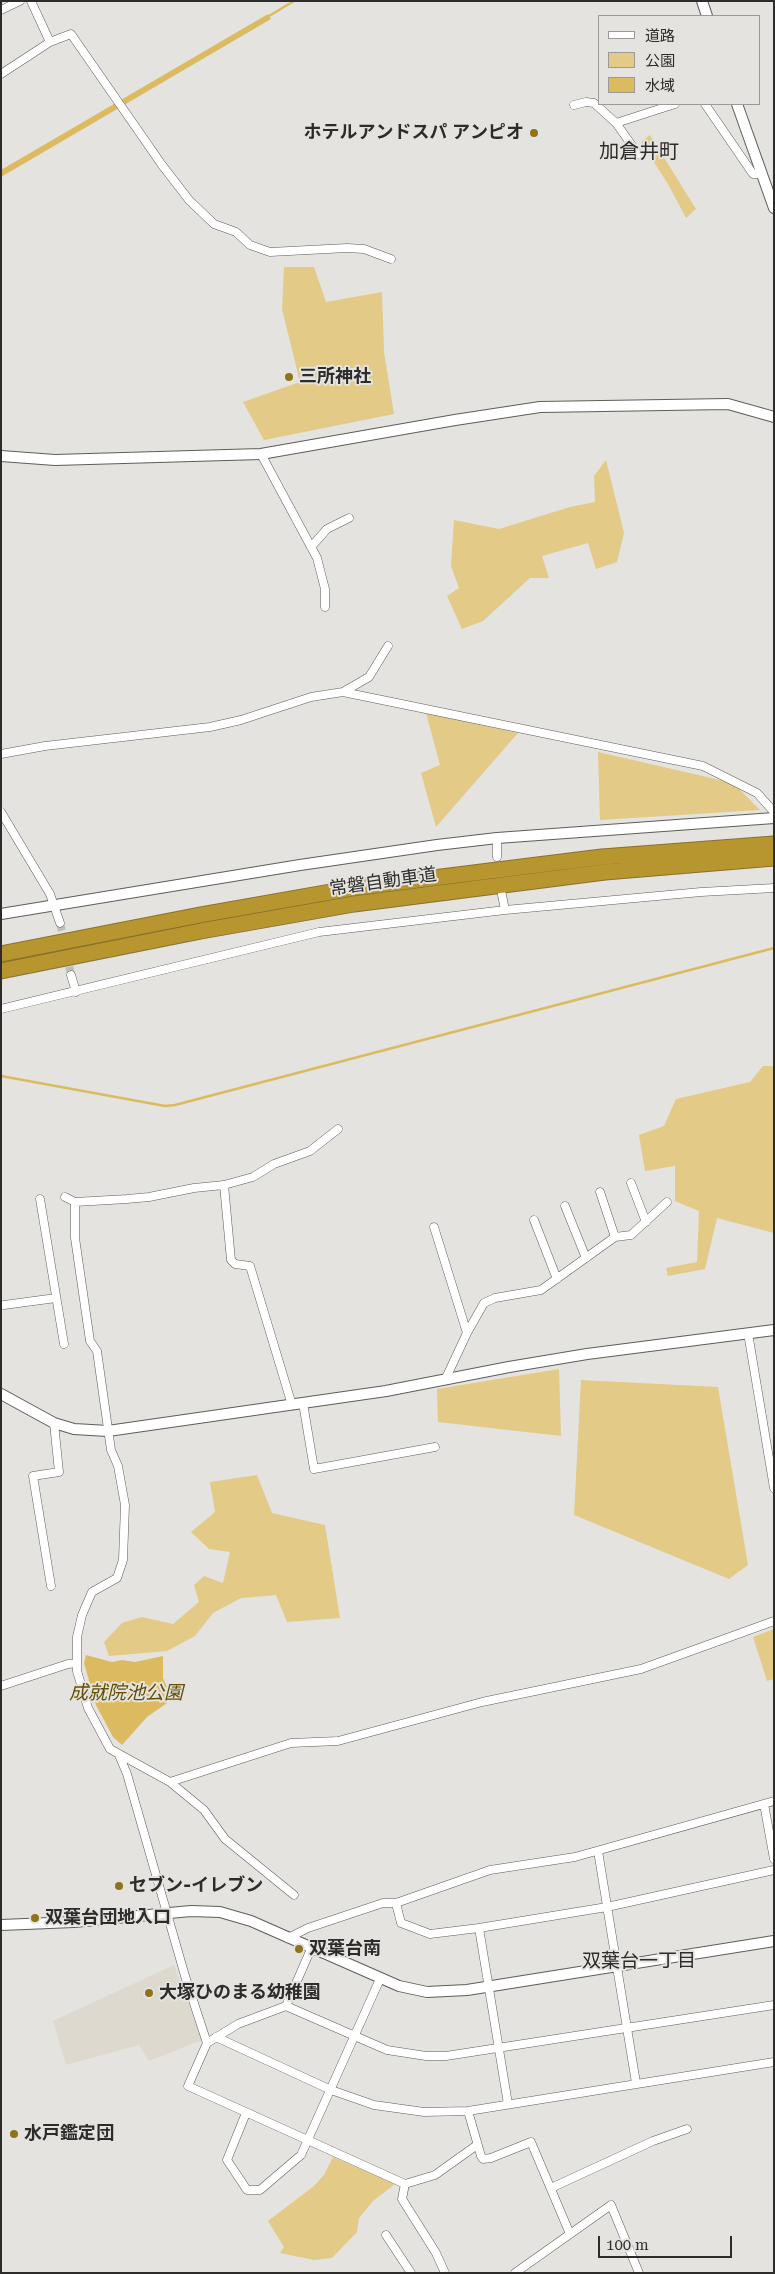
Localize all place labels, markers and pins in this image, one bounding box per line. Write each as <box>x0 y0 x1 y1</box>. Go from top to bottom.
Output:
place label: ホテルアンドスパ アンピオ <box>303 122 524 144</box>
marker: ホテルアンドスパ アンピオ <box>528 127 540 139</box>
place label: 三所神社 <box>299 366 371 388</box>
marker: 三所神社 <box>283 371 295 383</box>
place label: セブン-イレブン <box>129 1875 263 1897</box>
marker: セブン-イレブン <box>113 1880 125 1892</box>
place label: 双葉台団地入口 <box>45 1907 171 1929</box>
marker: 双葉台団地入口 <box>29 1912 41 1924</box>
place label: 双葉台南 <box>309 1938 381 1960</box>
marker: 双葉台南 <box>293 1943 305 1955</box>
place label: 大塚ひのまる幼稚園 <box>159 1982 321 2004</box>
marker: 大塚ひのまる幼稚園 <box>143 1987 155 1999</box>
place label: 水戸鑑定団 <box>24 2123 114 2145</box>
marker: 水戸鑑定団 <box>8 2128 20 2140</box>

